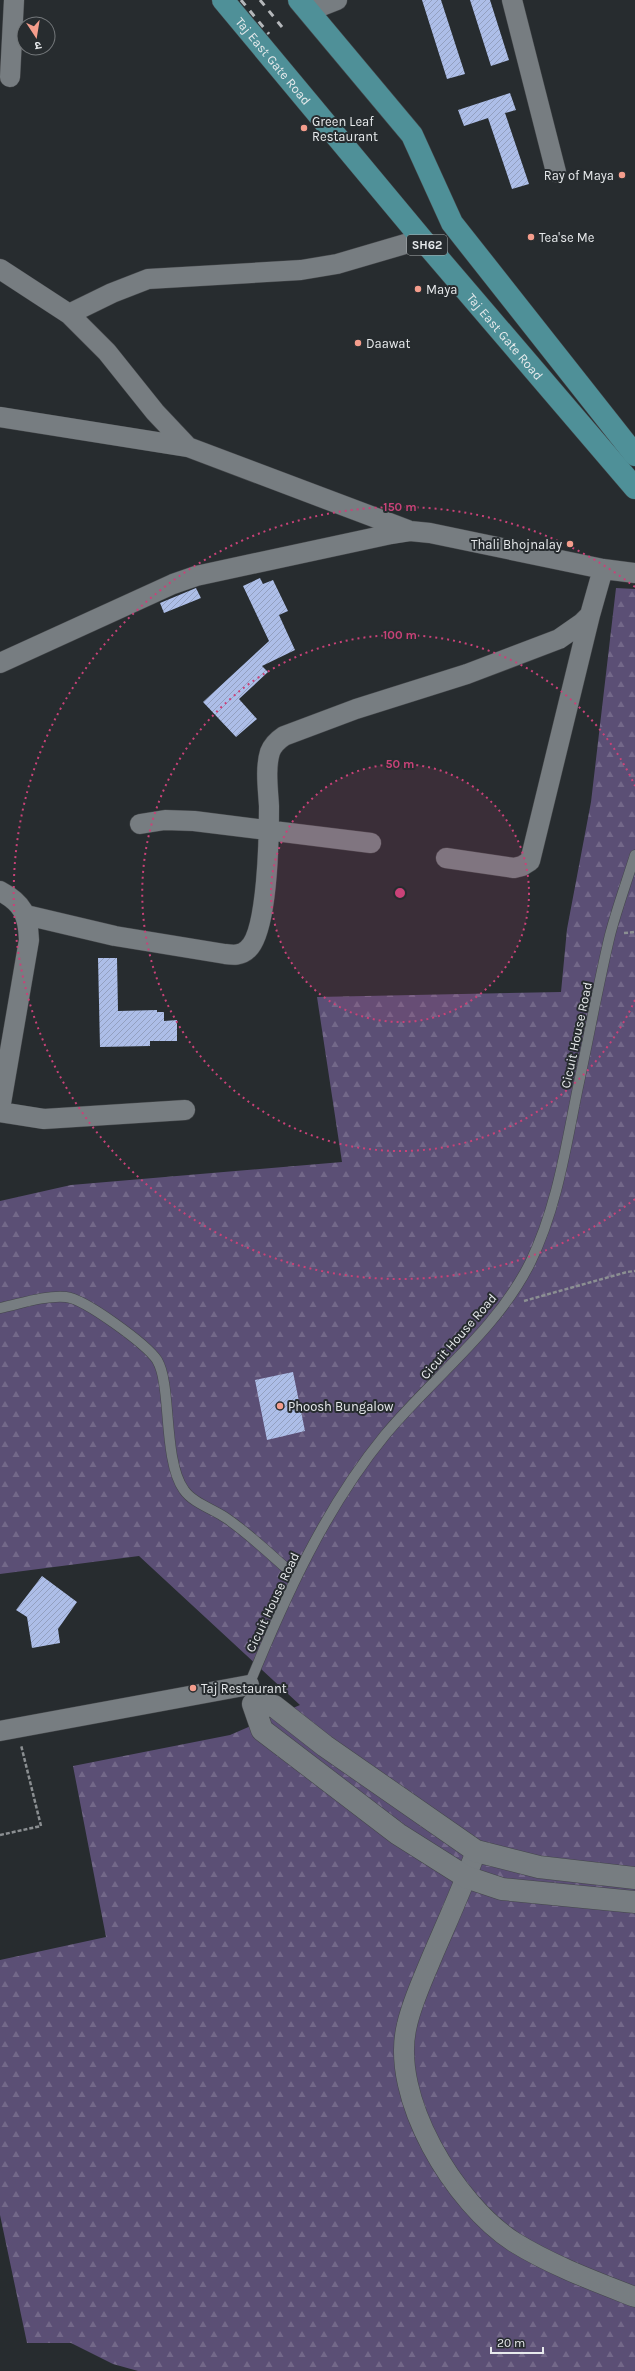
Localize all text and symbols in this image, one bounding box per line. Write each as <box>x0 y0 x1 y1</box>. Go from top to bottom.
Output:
street label: Taj East Gate Road <box>232 14 314 108</box>
north arrow <box>16 16 56 56</box>
text: उ <box>33 38 42 52</box>
place label: Green Leaf Restaurant <box>312 114 378 144</box>
marker: Green Leaf Restaurant <box>299 123 309 133</box>
place label: Ray of Maya <box>544 168 614 183</box>
marker: Ray of Maya <box>617 170 627 180</box>
place label: Tea'se Me <box>539 230 595 245</box>
marker: Tea'se Me <box>526 232 536 242</box>
road number: SH62 <box>407 235 447 255</box>
place label: Maya <box>426 282 457 297</box>
marker: Maya <box>413 284 423 294</box>
street label: Taj East Gate Road <box>464 290 546 383</box>
place label: Daawat <box>366 336 410 351</box>
marker: Daawat <box>353 338 363 348</box>
text: 150 m <box>383 500 417 514</box>
place label: Thali Bhojnalay <box>471 537 562 552</box>
marker: Thali Bhojnalay <box>565 539 575 549</box>
text: 100 m <box>383 628 417 642</box>
text: 50 m <box>386 757 415 771</box>
centre of rings <box>393 886 407 900</box>
street label: Cicuit House Road <box>558 980 595 1090</box>
street label: Cicuit House Road <box>417 1290 500 1382</box>
place label: Phoosh Bungalow <box>288 1399 394 1414</box>
marker: Phoosh Bungalow <box>275 1401 285 1411</box>
street label: Cicuit House Road <box>243 1550 302 1655</box>
place label: Taj Restaurant <box>201 1681 287 1696</box>
marker: Taj Restaurant <box>188 1683 198 1693</box>
scale bar <box>491 2329 543 2355</box>
text: 20 m <box>497 2336 525 2350</box>

